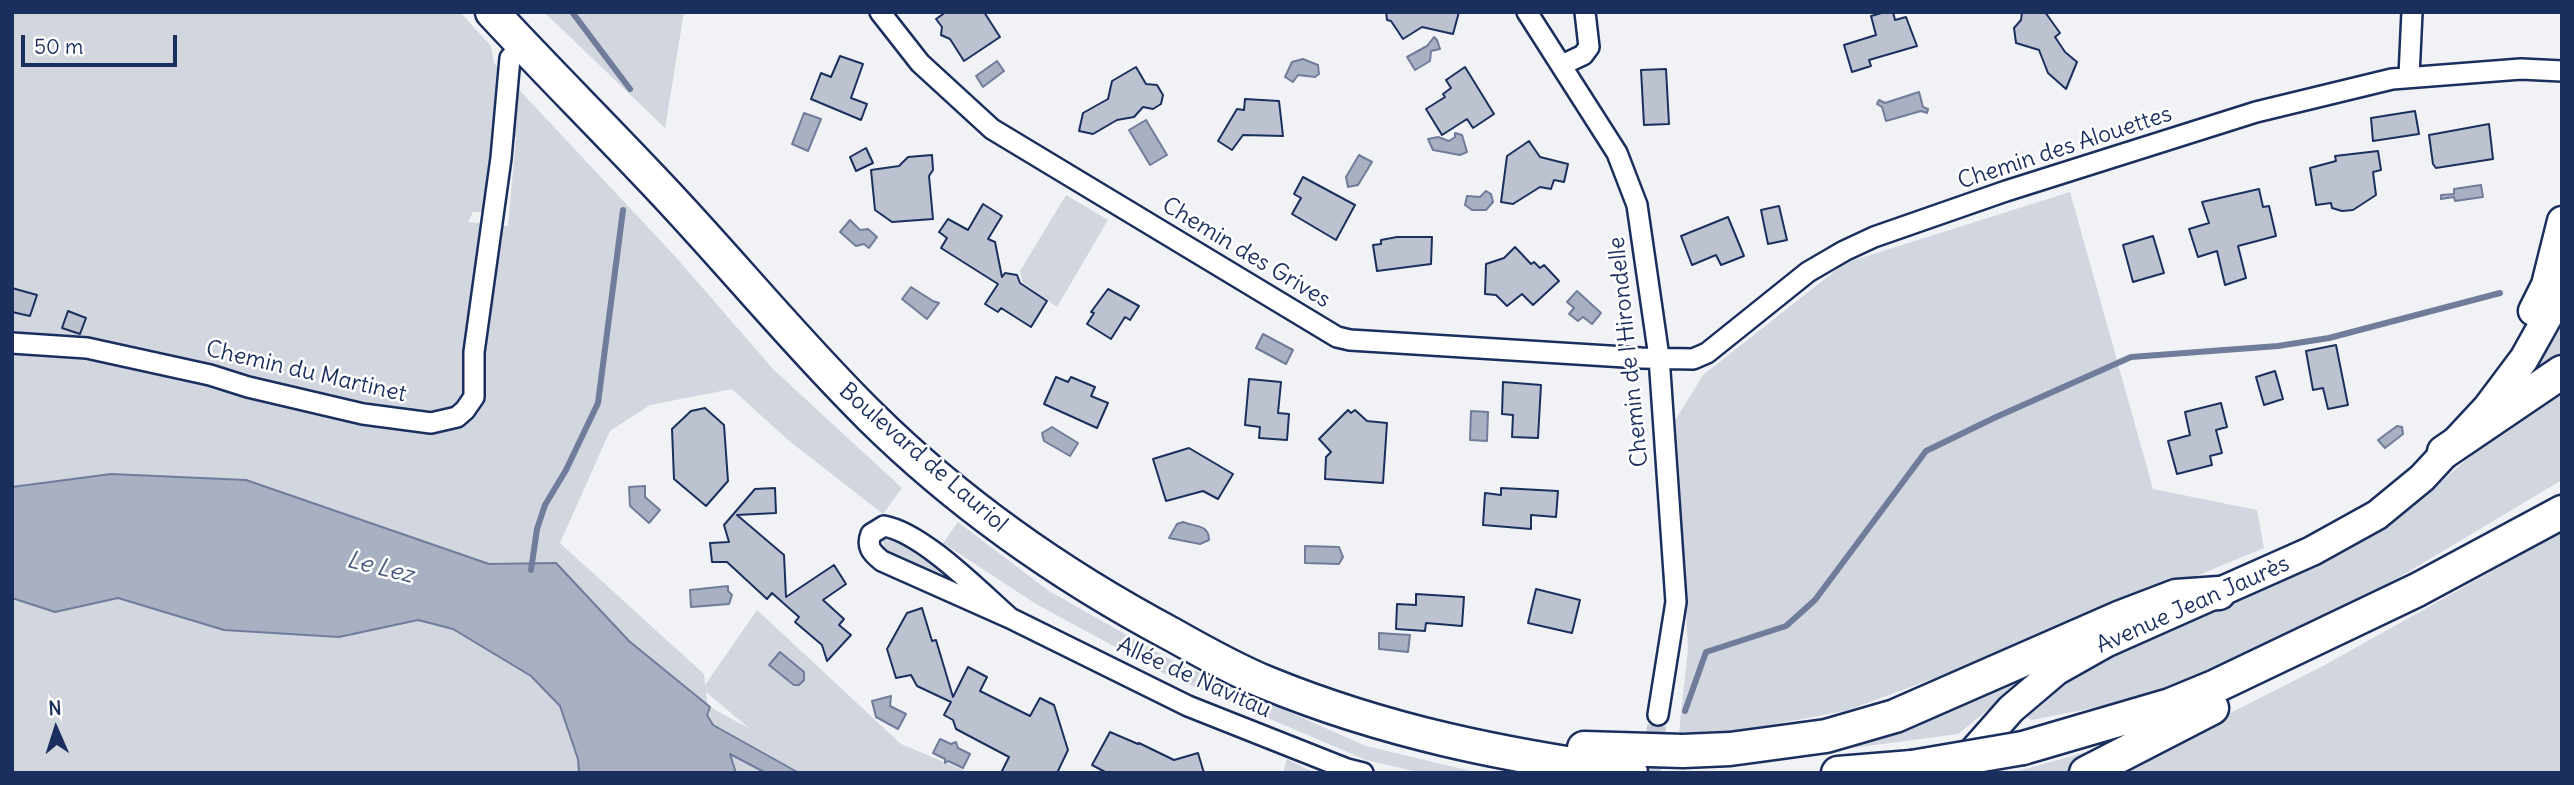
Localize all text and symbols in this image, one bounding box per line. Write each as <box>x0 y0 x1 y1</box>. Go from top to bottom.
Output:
scale bar <box>24 21 180 65</box>
text: 50 m <box>34 33 83 60</box>
street label: Chemin des Alouettes <box>1955 100 2175 196</box>
street label: Chemin des Grives <box>1157 192 1335 314</box>
street label: Chemin de l'Hirondelle <box>1603 236 1655 468</box>
street label: Chemin du Martinet <box>203 336 409 408</box>
street label: Boulevard de Lauriol <box>833 377 1013 539</box>
water label: Le Lez <box>344 546 416 590</box>
street label: Avenue Jean Jaurès <box>2092 550 2294 660</box>
street label: Allée de Navitau <box>1113 632 1275 724</box>
north arrow <box>21 694 91 764</box>
text: N <box>48 696 62 720</box>

